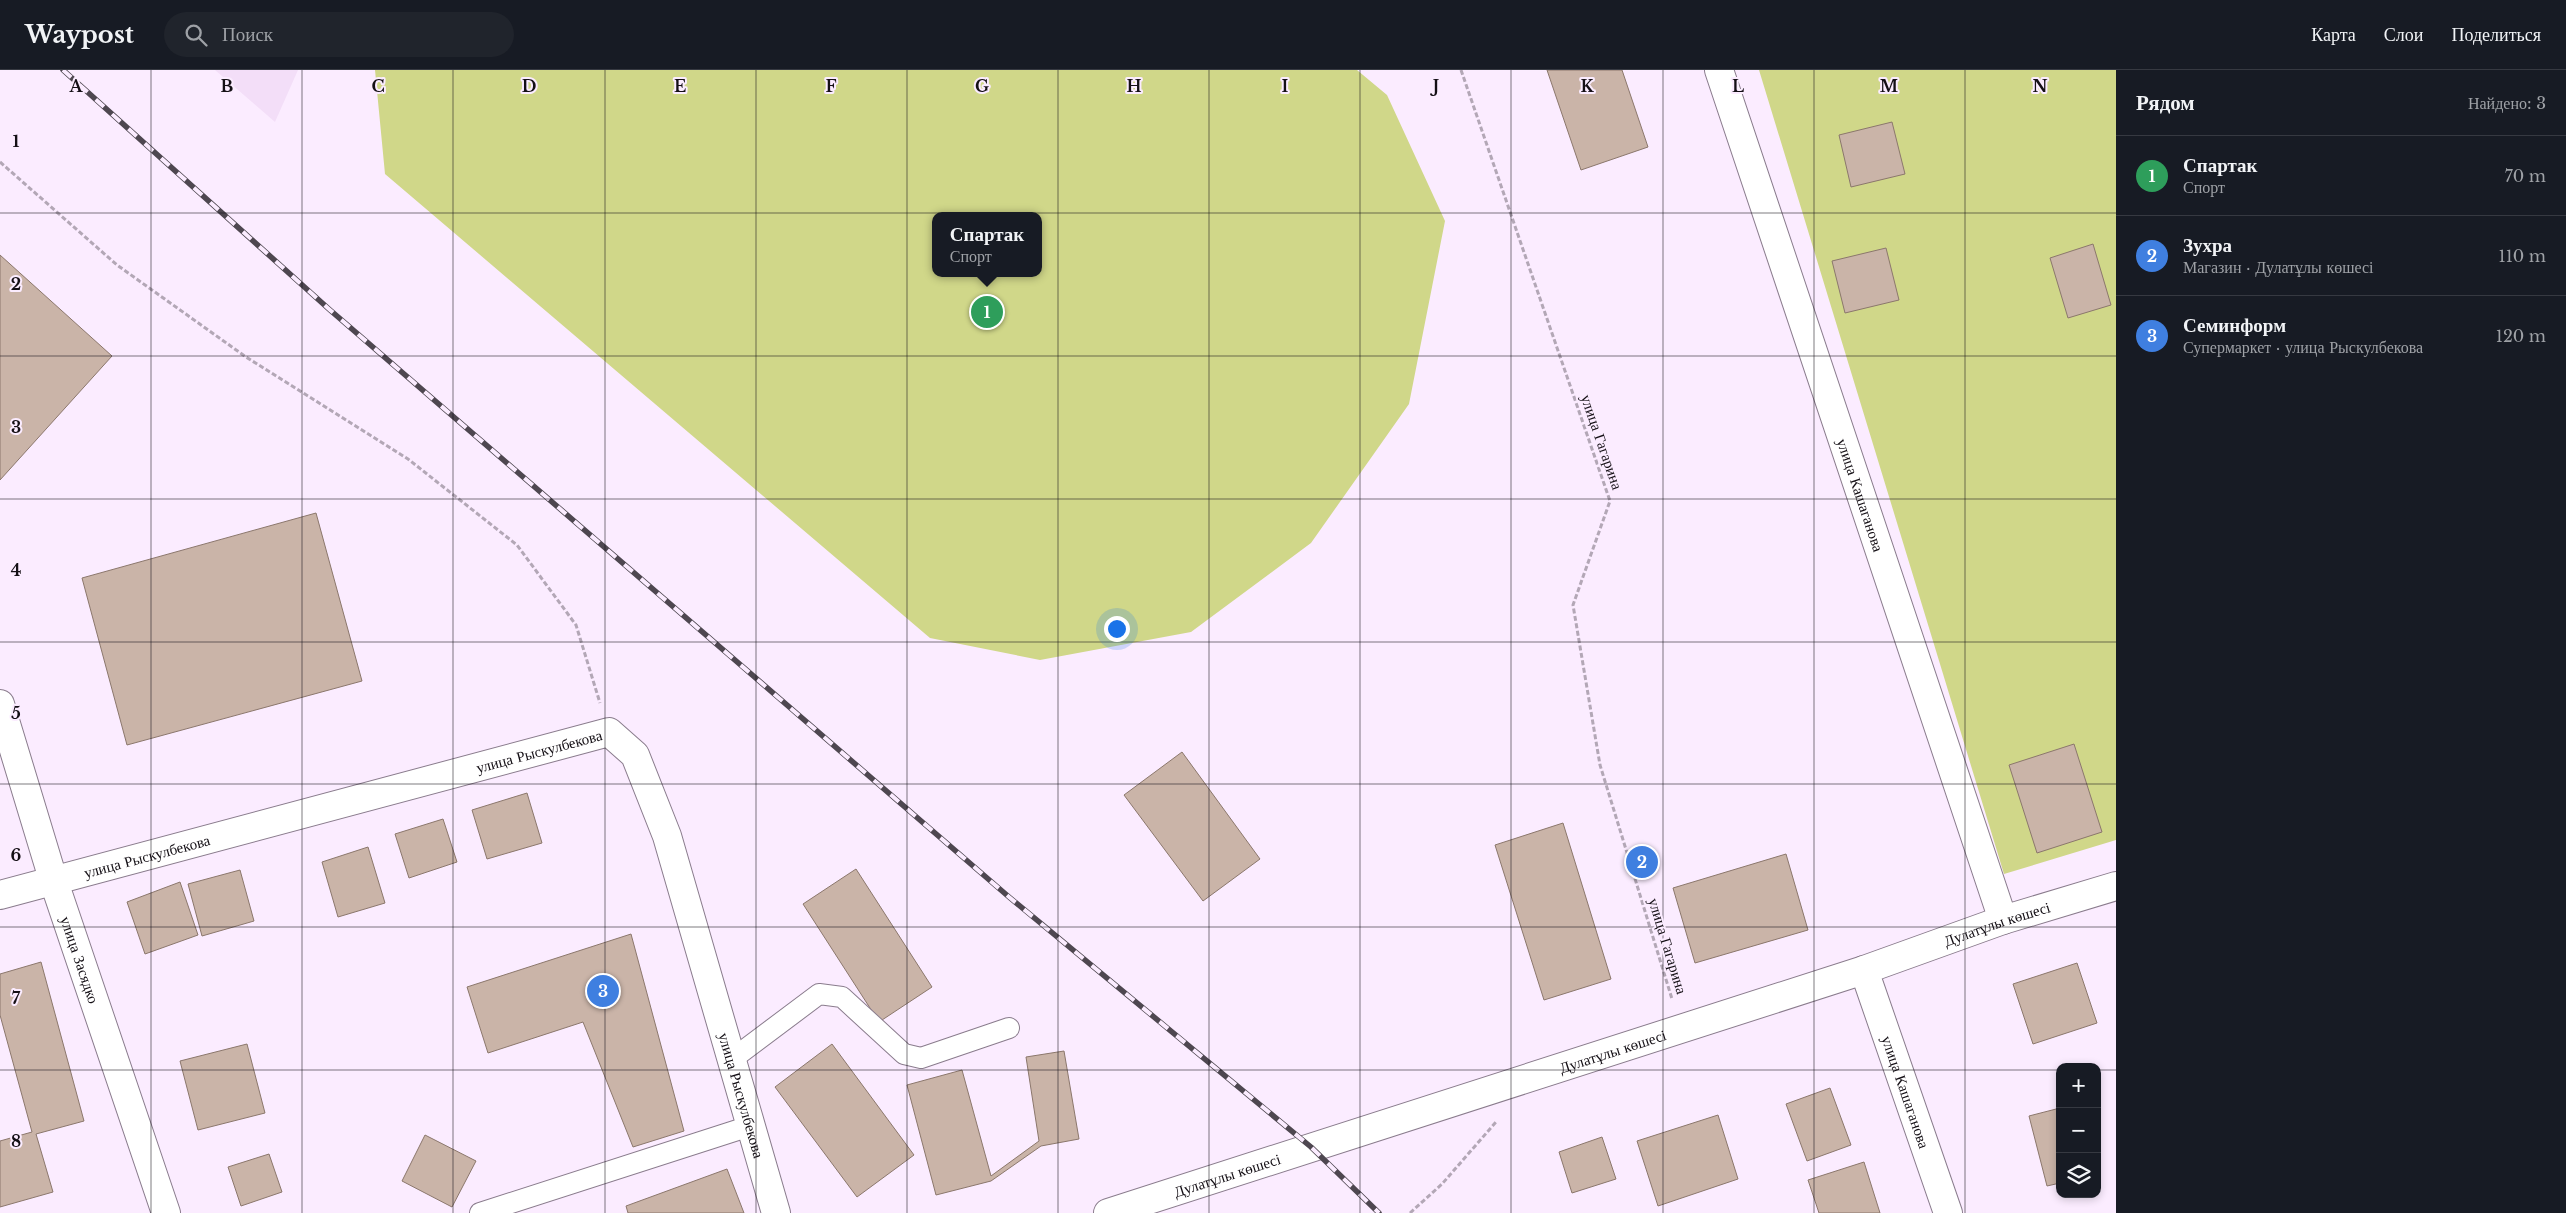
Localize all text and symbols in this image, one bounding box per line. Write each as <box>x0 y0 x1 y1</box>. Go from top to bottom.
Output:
search box <box>164 12 514 57</box>
text: Waypost <box>25 20 134 49</box>
icon: search <box>182 21 210 49</box>
text: Поиск <box>222 23 273 46</box>
text: Карта <box>2311 24 2356 46</box>
text: Слои <box>2384 24 2423 46</box>
text: Поделиться <box>2451 24 2541 46</box>
text: A <box>69 76 84 96</box>
text: B <box>221 76 234 96</box>
text: C <box>371 76 385 96</box>
text: D <box>522 76 536 96</box>
text: E <box>674 76 686 96</box>
text: F <box>825 76 837 96</box>
text: G <box>975 76 989 96</box>
text: H <box>1126 76 1142 96</box>
text: I <box>1282 76 1289 96</box>
text: J <box>1430 76 1439 96</box>
text: K <box>1580 76 1594 96</box>
text: L <box>1732 76 1744 96</box>
text: M <box>1880 76 1898 96</box>
text: N <box>2032 76 2048 96</box>
text: Рядом <box>2136 90 2195 116</box>
text: Найдено: 3 <box>2468 93 2546 113</box>
text: 1 <box>13 131 20 151</box>
text: Спартак <box>2183 154 2258 177</box>
text: 1 <box>2149 166 2155 186</box>
text: 70 m <box>2505 166 2546 186</box>
text: Спорт <box>2183 177 2225 197</box>
popup <box>932 212 1042 277</box>
text: Спартак <box>950 223 1024 246</box>
text: Зухра <box>2183 234 2232 257</box>
text: Спорт <box>950 246 992 266</box>
text: 2 <box>2147 246 2157 266</box>
text: 110 m <box>2499 246 2546 266</box>
text: Магазин · Дулатұлы көшесі <box>2183 257 2374 277</box>
text: 2 <box>11 274 21 294</box>
pin: 1 <box>971 293 1003 331</box>
text: Семинформ <box>2183 314 2286 337</box>
text: 3 <box>2147 326 2157 346</box>
text: 120 m <box>2496 326 2546 346</box>
text: Супермаркет · улица Рыскулбекова <box>2183 337 2423 357</box>
street label: улица Гагарина <box>1577 392 1627 492</box>
text: 3 <box>11 417 21 437</box>
street label: улица Кашаганова <box>1833 436 1889 554</box>
text: 4 <box>11 560 21 580</box>
your location <box>1104 616 1130 642</box>
text: 5 <box>11 703 21 723</box>
street label: улица Рыскулбекова <box>474 725 604 777</box>
street label: улица Рыскулбекова <box>82 830 212 882</box>
pin: 2 <box>1626 843 1658 881</box>
text: 6 <box>11 845 22 865</box>
street label: улица Гагарина <box>1644 896 1692 997</box>
street label: Дулатұлы көшесі <box>1941 897 2052 950</box>
street label: улица Засядко <box>57 914 104 1006</box>
pin: 3 <box>587 972 619 1010</box>
text: 7 <box>12 988 21 1008</box>
street label: Дулатұлы көшесі <box>1557 1025 1668 1077</box>
street label: улица Рыскулбекова <box>715 1030 769 1160</box>
street label: улица Кашаганова <box>1878 1033 1935 1151</box>
map controls <box>2056 1063 2101 1198</box>
button: + <box>2056 1063 2101 1108</box>
button: − <box>2056 1108 2101 1153</box>
text: 8 <box>11 1131 21 1151</box>
street label: Дулатұлы көшесі <box>1171 1149 1283 1201</box>
button: layers <box>2056 1153 2101 1198</box>

